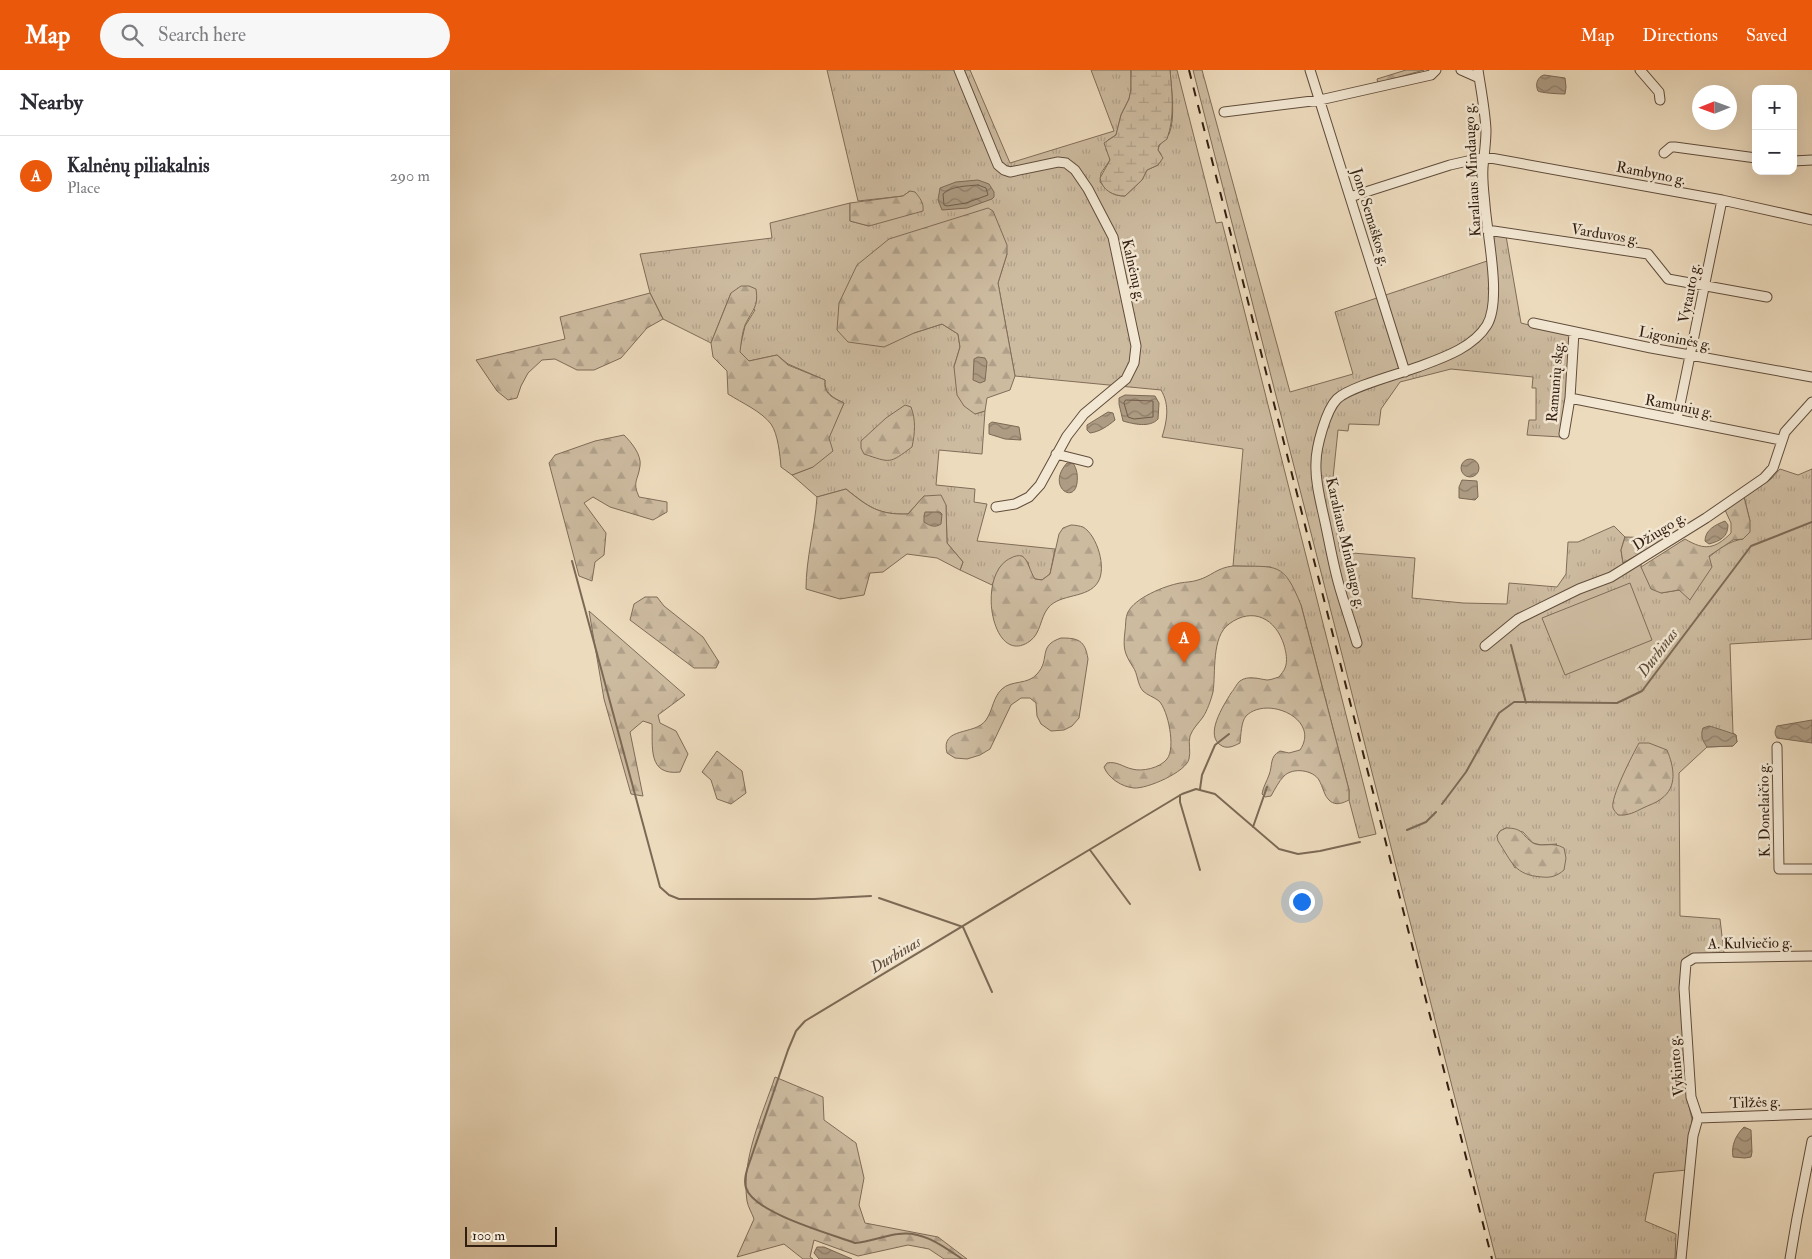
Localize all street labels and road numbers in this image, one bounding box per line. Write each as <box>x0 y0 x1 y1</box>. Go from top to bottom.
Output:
street label: Karaliaus Mindaugo g. <box>1460 103 1485 237</box>
street label: Rambyno g. <box>1614 157 1687 190</box>
street label: Jono Semaškos g. <box>1345 165 1394 269</box>
street label: Varduvos g. <box>1570 220 1640 249</box>
street label: Kalnėnų g. <box>1117 237 1150 303</box>
street label: Vytauto g. <box>1674 261 1705 325</box>
street label: Ligoninės g. <box>1637 322 1713 355</box>
street label: Ramunių skg. <box>1542 341 1569 423</box>
street label: Ramunių g. <box>1643 391 1715 422</box>
street label: Karaliaus Mindaugo g. <box>1321 476 1370 611</box>
street label: Džiugo g. <box>1629 508 1689 555</box>
street label: K. Donelaičio g. <box>1754 762 1775 858</box>
street label: A. Kulviečio g. <box>1707 933 1793 954</box>
street label: Vykinto g. <box>1664 1035 1689 1097</box>
street label: Tilžės g. <box>1729 1092 1781 1113</box>

